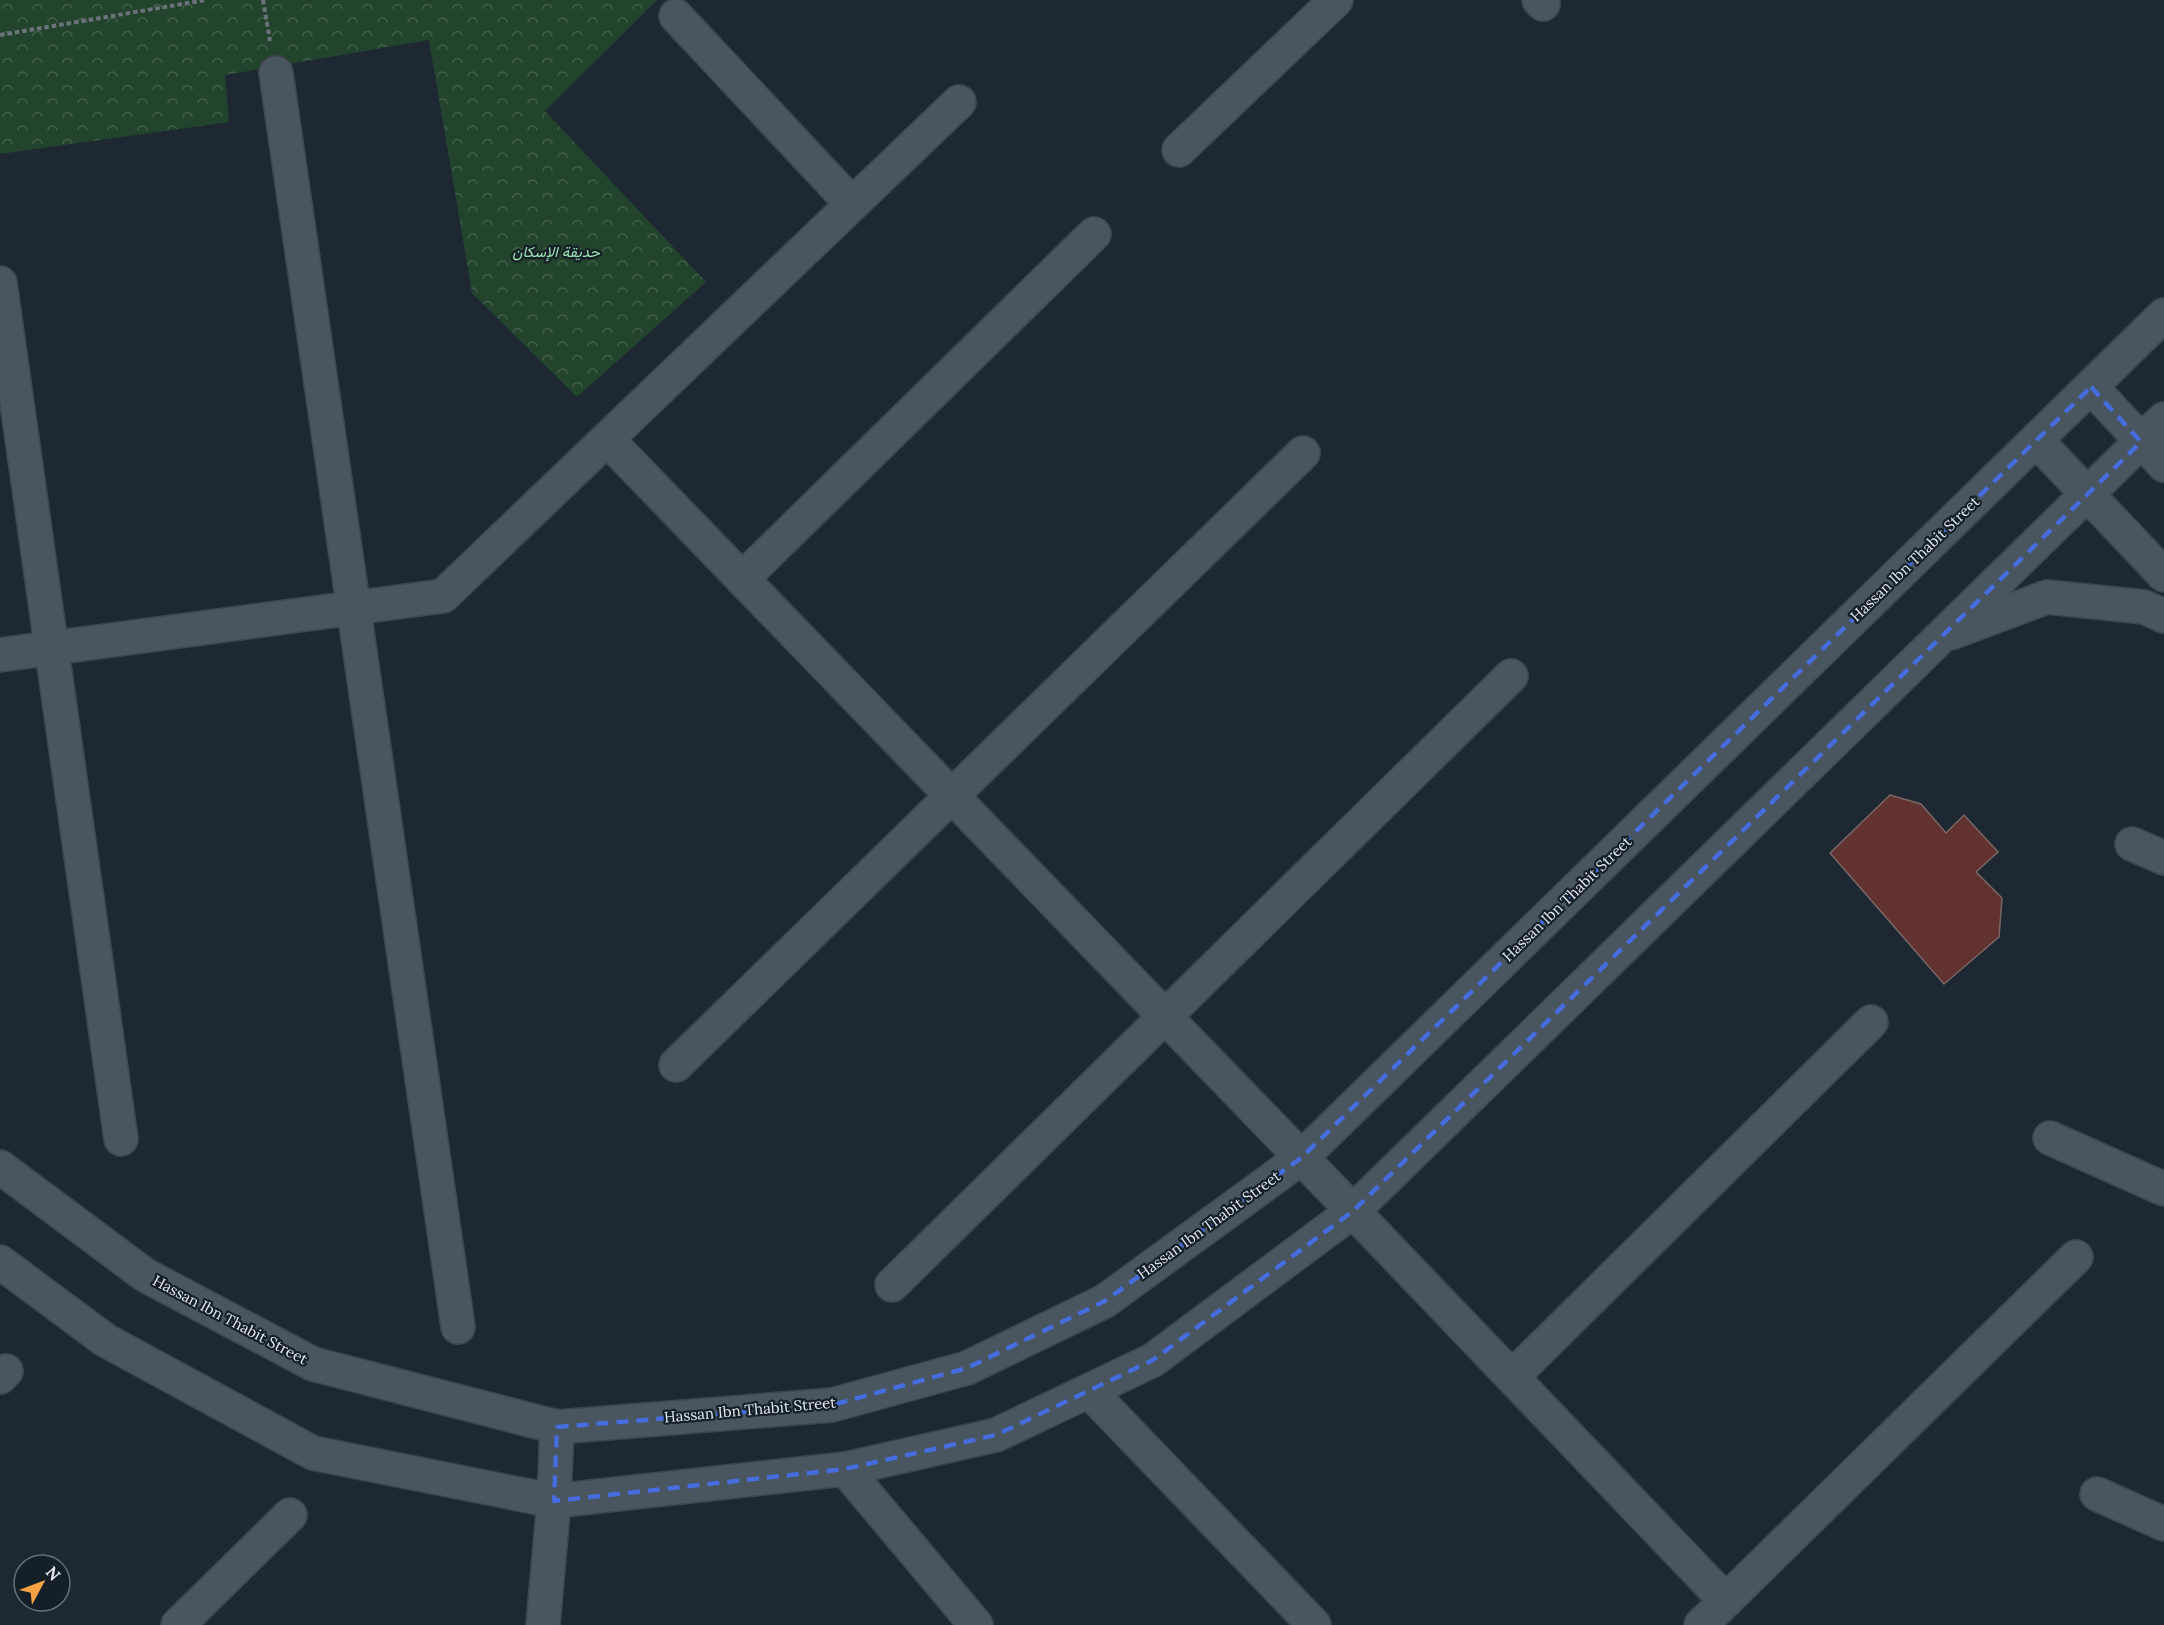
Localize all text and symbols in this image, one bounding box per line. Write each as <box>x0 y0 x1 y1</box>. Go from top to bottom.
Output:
park label: حديقة الإسكان <box>512 242 601 262</box>
street label: Hassan Ibn Thabit Street <box>1846 492 1983 625</box>
street label: Hassan Ibn Thabit Street <box>1498 832 1635 965</box>
street label: Hassan Ibn Thabit Street <box>1133 1166 1284 1283</box>
street label: Hassan Ibn Thabit Street <box>150 1271 311 1369</box>
street label: Hassan Ibn Thabit Street <box>663 1393 837 1426</box>
north arrow <box>12 1553 72 1613</box>
text: N <box>42 1562 65 1584</box>

